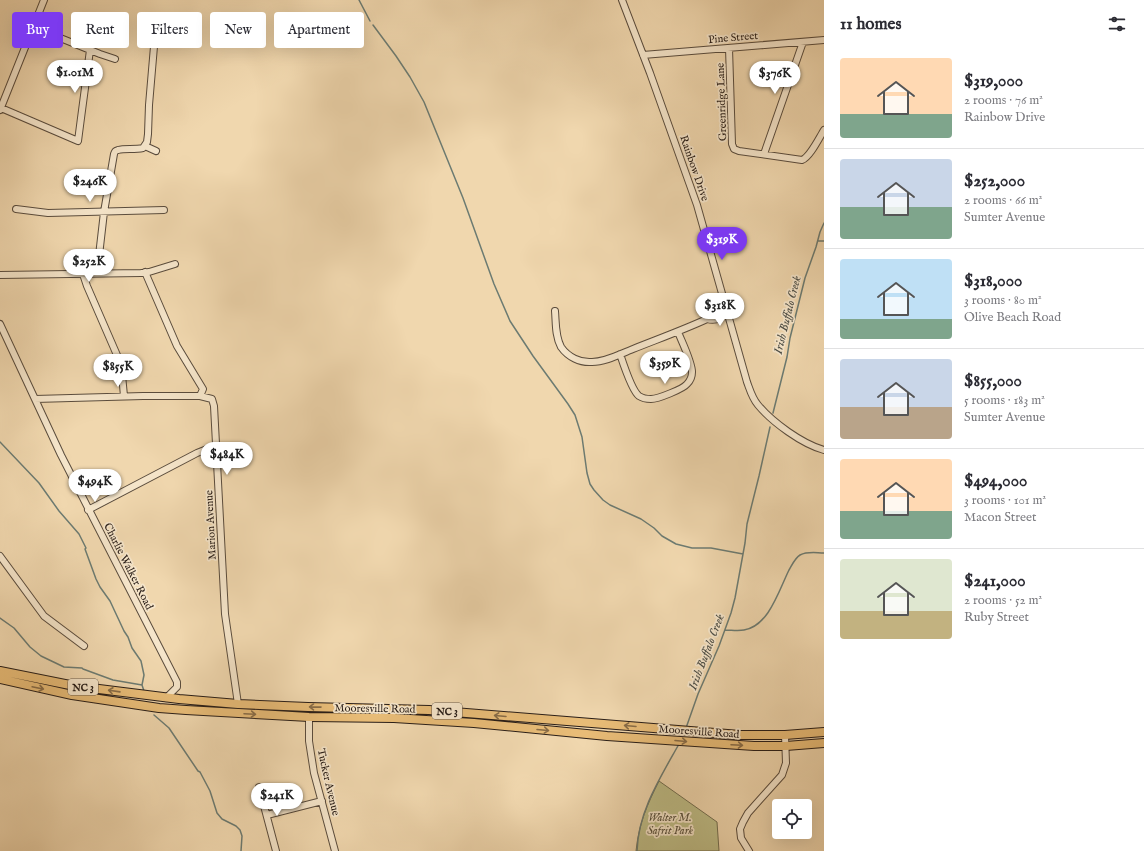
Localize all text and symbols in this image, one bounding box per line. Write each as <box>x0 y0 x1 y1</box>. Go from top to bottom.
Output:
chip: Buy <box>12 12 63 48</box>
chip: Rent <box>71 12 129 48</box>
chip: Filters <box>137 12 202 48</box>
chip: New <box>210 12 266 48</box>
chip: Apartment <box>274 12 364 48</box>
icon: filters <box>1106 13 1128 35</box>
text: 11 homes <box>840 14 901 35</box>
street label: Pine Street <box>708 29 759 47</box>
pin: $1.01M <box>42 60 108 94</box>
pin: $376K <box>747 61 803 95</box>
street label: Greenridge Lane <box>714 63 730 141</box>
text: $1.01M <box>56 64 94 81</box>
text: $376K <box>758 65 792 82</box>
text: $319,000 <box>964 71 1023 92</box>
icon: home <box>872 74 920 122</box>
text: 2 rooms · 76 m² <box>964 92 1043 109</box>
text: Rainbow Drive <box>964 109 1045 126</box>
street label: Rainbow Drive <box>676 134 712 203</box>
pin: $246K <box>62 169 118 203</box>
text: $252,000 <box>964 171 1025 192</box>
text: $246K <box>73 173 107 190</box>
icon: home <box>872 175 920 223</box>
text: 2 rooms · 66 m² <box>964 192 1042 209</box>
text: Sumter Avenue <box>964 209 1045 226</box>
pin: $319K <box>694 227 750 261</box>
text: $319K <box>706 231 738 248</box>
pin: $252K <box>61 249 117 283</box>
text: $252K <box>72 253 106 270</box>
text: $318,000 <box>964 271 1022 292</box>
water label: Irish Buffalo Creek <box>770 274 804 357</box>
icon: home <box>872 275 920 323</box>
text: 3 rooms · 80 m² <box>964 292 1042 309</box>
pin: $318K <box>692 293 748 327</box>
text: $318K <box>704 297 736 314</box>
text: Olive Beach Road <box>964 309 1061 326</box>
pin: $359K <box>637 351 693 385</box>
pin: $855K <box>90 354 146 388</box>
text: $359K <box>649 355 681 372</box>
text: $855K <box>102 358 134 375</box>
text: $855,000 <box>964 371 1022 392</box>
icon: home <box>872 375 920 423</box>
text: 5 rooms · 183 m² <box>964 392 1045 409</box>
text: Sumter Avenue <box>964 409 1045 426</box>
pin: $484K <box>199 442 255 476</box>
text: $484K <box>210 446 244 463</box>
pin: $494K <box>67 469 123 503</box>
text: $494,000 <box>964 471 1027 492</box>
text: $494K <box>78 473 112 490</box>
icon: home <box>872 475 920 523</box>
street label: Marion Avenue <box>202 490 220 560</box>
text: 3 rooms · 101 m² <box>964 492 1046 509</box>
text: Macon Street <box>964 509 1036 526</box>
street label: Charlie Walker Road <box>100 521 156 612</box>
text: $241,000 <box>964 571 1026 592</box>
icon: home <box>872 575 920 623</box>
text: 2 rooms · 52 m² <box>964 592 1042 609</box>
text: Ruby Street <box>964 609 1029 626</box>
water label: Irish Buffalo Creek <box>685 612 728 693</box>
road number: NC 3 <box>68 679 98 695</box>
one-way arrow <box>31 684 44 692</box>
one-way arrow <box>108 687 121 695</box>
street label: Mooresville Road <box>334 701 416 717</box>
one-way arrow <box>309 703 322 711</box>
road number: NC 3 <box>432 703 462 719</box>
one-way arrow <box>243 711 256 718</box>
one-way arrow <box>494 712 507 719</box>
street label: Mooresville Road <box>658 722 740 742</box>
one-way arrow <box>624 723 637 730</box>
one-way arrow <box>536 726 549 734</box>
one-way arrow <box>674 737 687 745</box>
one-way arrow <box>730 742 743 749</box>
street label: Tucker Avenue <box>314 747 343 817</box>
pin: $241K <box>249 783 305 817</box>
text: $241K <box>260 787 294 804</box>
map controls <box>772 799 812 839</box>
button: locate <box>772 799 812 839</box>
park label: Walter M. Safrit Park <box>647 811 693 838</box>

